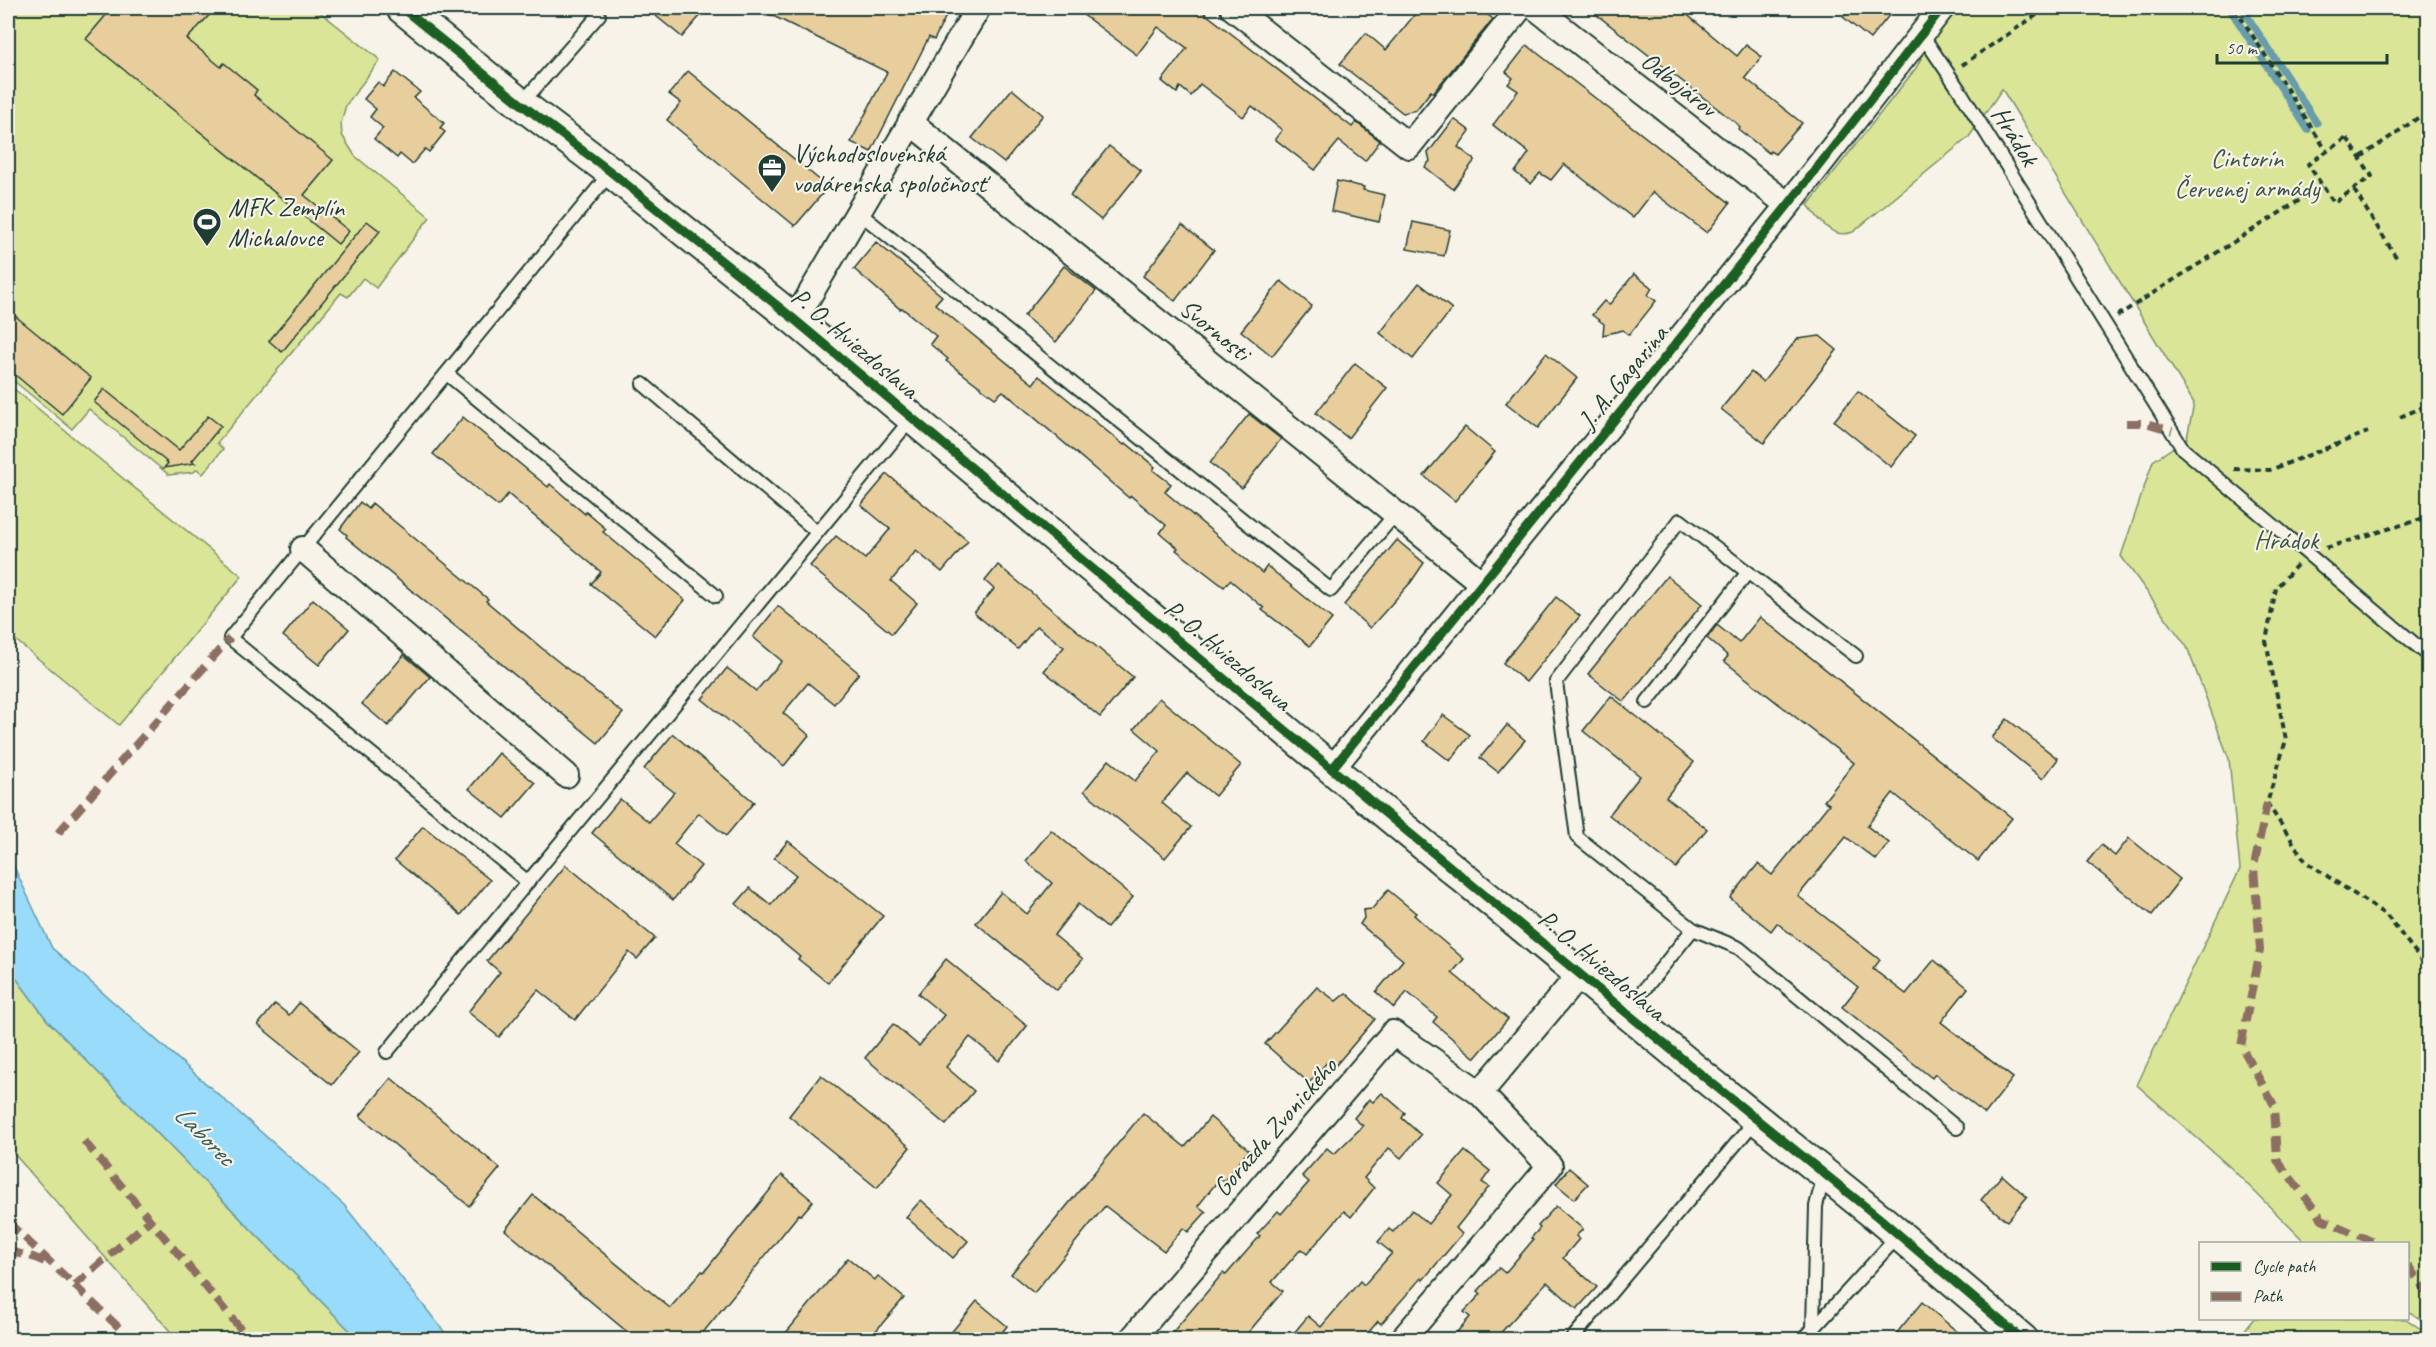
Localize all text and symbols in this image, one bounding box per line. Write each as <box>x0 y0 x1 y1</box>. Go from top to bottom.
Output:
scale bar <box>2217 27 2386 65</box>
text: 50 m <box>2226 37 2259 59</box>
street label: Odbojárov <box>1634 44 1725 125</box>
street label: Hrádok <box>1984 100 2047 173</box>
place label: Východoslovenská vodárenska spoločnosť <box>793 137 991 200</box>
park label: Cintorín Červenej armády <box>2175 142 2322 205</box>
office icon: Východoslovenská vodárenska spoločnosť <box>756 152 788 194</box>
place label: MFK Zemplín Michalovce <box>228 191 346 254</box>
sports icon: MFK Zemplín Michalovce <box>191 206 223 248</box>
street label: P. O. Hviezdoslava <box>785 280 927 407</box>
street label: Svornosti <box>1173 291 1260 370</box>
street label: J. A. Gagarina <box>1570 317 1676 437</box>
park label: Hrádok <box>2254 524 2320 557</box>
street label: P. O. Hviezdoslava <box>1158 592 1300 719</box>
street label: P. O. Hviezdoslava <box>1532 902 1674 1029</box>
street label: Gorazda Zvonického <box>1206 1049 1345 1203</box>
water label: Laborec <box>167 1097 245 1175</box>
legend <box>2199 1242 2409 1320</box>
text: Cycle path <box>2253 1255 2316 1277</box>
text: Path <box>2253 1285 2283 1307</box>

